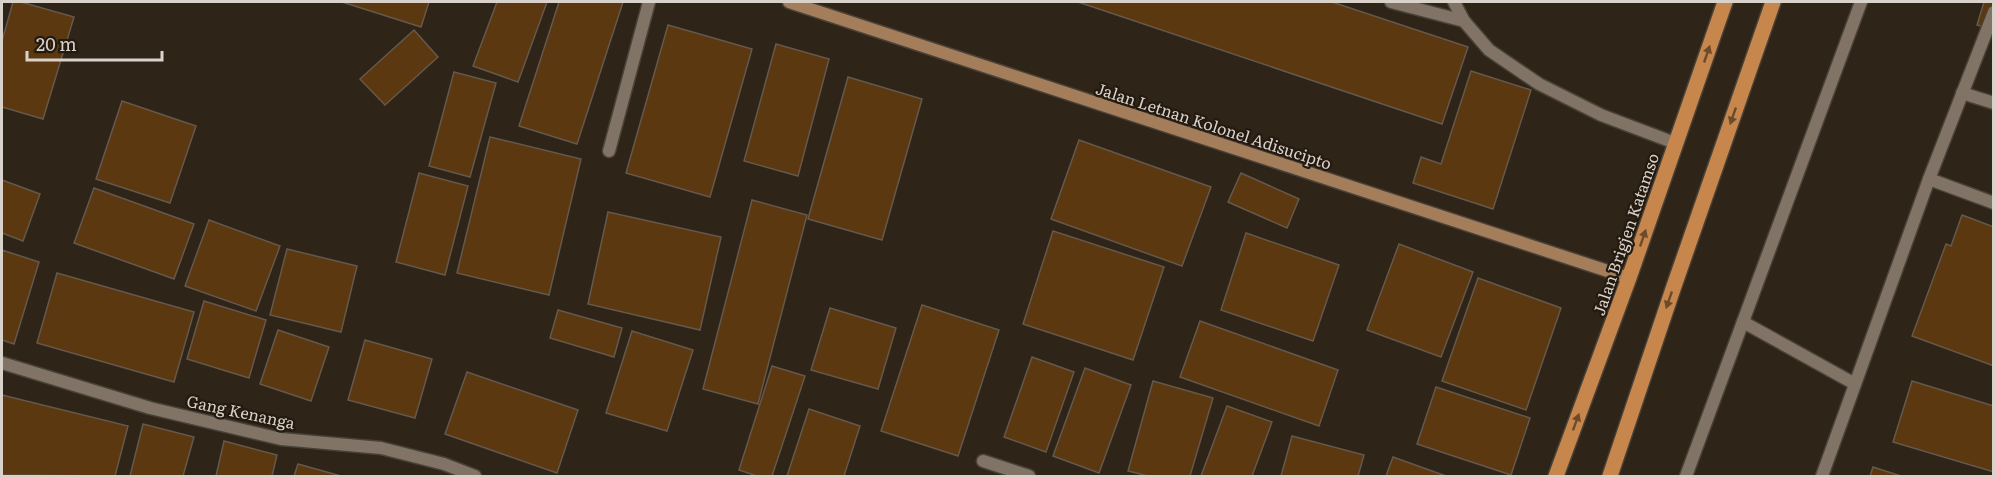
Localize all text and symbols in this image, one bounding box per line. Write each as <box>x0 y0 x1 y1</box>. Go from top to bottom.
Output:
scale bar <box>27 24 162 62</box>
text: 20 m <box>36 30 77 57</box>
one-way arrow <box>1702 45 1712 63</box>
street label: Jalan Letnan Kolonel Adisucipto <box>1093 75 1335 175</box>
one-way arrow <box>1728 107 1738 125</box>
street label: Jalan Brigjen Katamso <box>1586 149 1664 319</box>
one-way arrow <box>1638 229 1648 247</box>
one-way arrow <box>1664 291 1674 309</box>
street label: Gang Kenanga <box>185 388 298 434</box>
one-way arrow <box>1572 413 1581 431</box>

